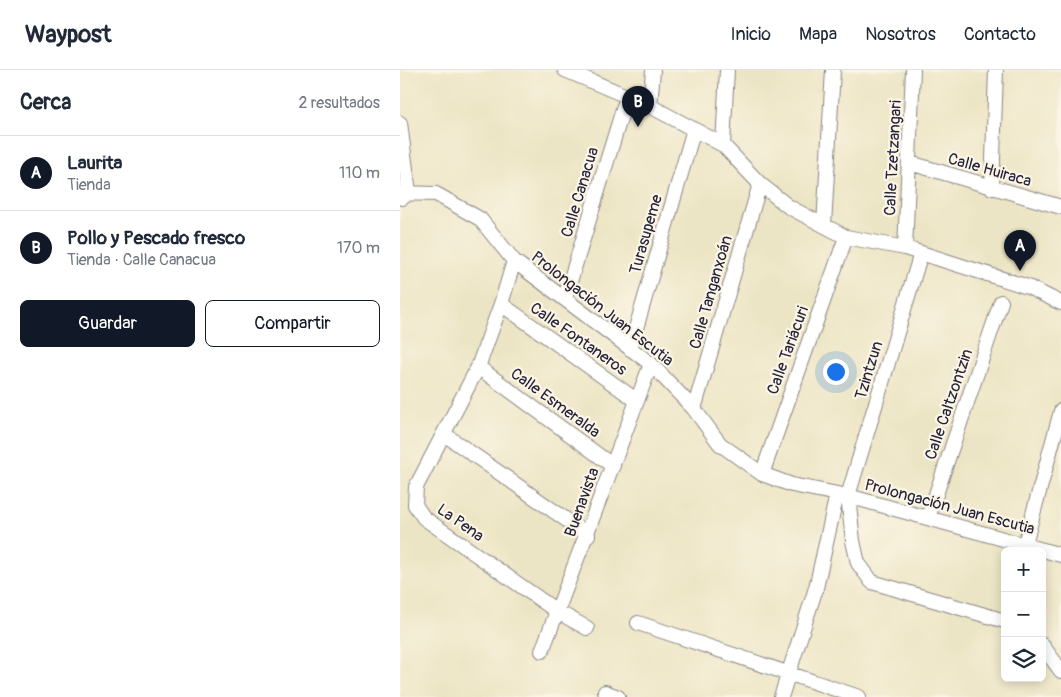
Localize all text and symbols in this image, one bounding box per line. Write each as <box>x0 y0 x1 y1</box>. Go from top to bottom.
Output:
text: Waypost <box>25 20 112 49</box>
text: Inicio <box>730 23 771 46</box>
text: Mapa <box>799 23 837 46</box>
text: Nosotros <box>865 23 936 46</box>
text: Contacto <box>964 23 1036 46</box>
pin: B <box>622 86 654 127</box>
text: Cerca <box>20 89 71 116</box>
text: 2 resultados <box>298 93 380 113</box>
street label: Calle Tzetzangari <box>880 100 906 216</box>
street label: Calle Canacua <box>557 145 603 240</box>
street label: Calle Huiraca <box>946 148 1034 191</box>
text: Laurita <box>67 151 122 175</box>
text: A <box>31 163 41 183</box>
text: 110 m <box>339 163 380 183</box>
text: Tienda <box>67 175 111 195</box>
street label: Turasupeme <box>625 192 667 276</box>
text: Pollo y Pescado fresco <box>67 226 245 250</box>
pin: A <box>1004 230 1036 271</box>
street label: Calle Tanganxoán <box>685 233 737 351</box>
text: B <box>31 238 41 258</box>
text: 170 m <box>337 238 380 258</box>
street label: Prolongación Juan Escutia <box>527 247 678 371</box>
text: Tienda · Calle Canacua <box>67 250 216 270</box>
street label: Calle Fontaneros <box>526 298 631 380</box>
button: Guardar <box>20 300 195 347</box>
button: Compartir <box>205 300 380 347</box>
street label: Calle Tariácuri <box>763 303 813 397</box>
street label: Tzintzun <box>851 339 887 402</box>
street label: Calle Caltzontzin <box>921 346 977 462</box>
your location <box>823 359 849 385</box>
street label: Calle Esmeralda <box>507 364 604 442</box>
street label: Buenavista <box>560 465 604 540</box>
street label: Prolongación Juan Escutia <box>863 475 1037 539</box>
street label: La Pena <box>433 499 488 546</box>
map controls <box>1001 547 1046 682</box>
button: + <box>1001 547 1046 592</box>
button: − <box>1001 592 1046 637</box>
button: layers <box>1001 637 1046 682</box>

